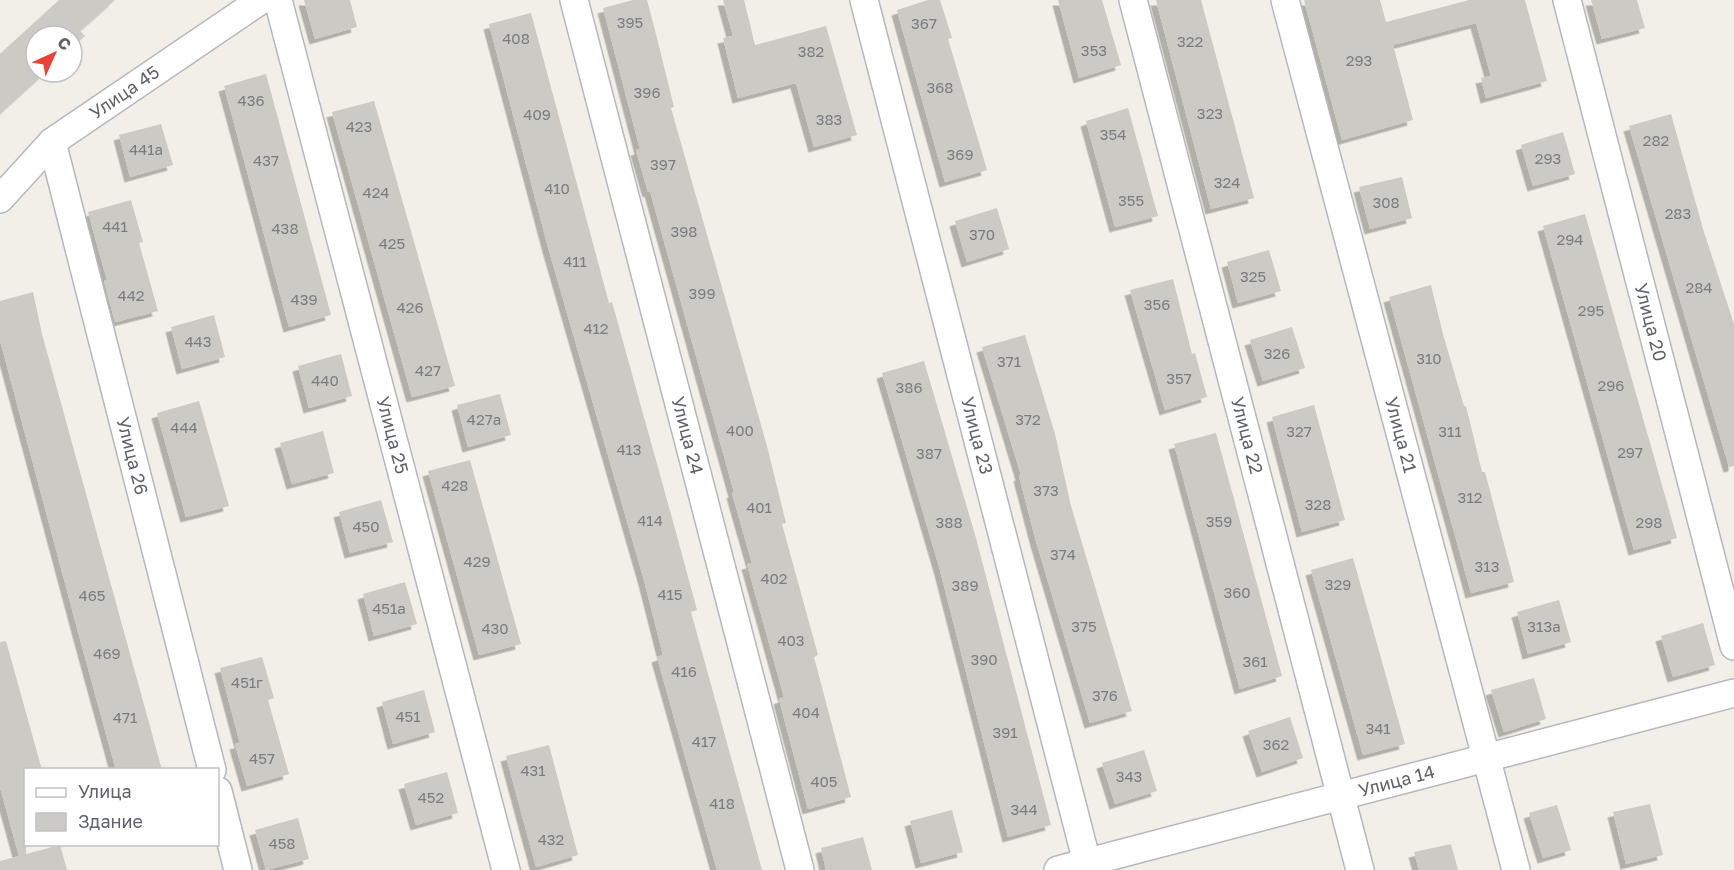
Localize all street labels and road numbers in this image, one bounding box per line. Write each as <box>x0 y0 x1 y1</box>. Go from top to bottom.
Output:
street label: Улица 45 <box>85 60 163 123</box>
street label: Улица 20 <box>1631 281 1672 364</box>
street label: Улица 25 <box>372 394 414 476</box>
street label: Улица 24 <box>667 394 709 477</box>
street label: Улица 23 <box>957 394 998 476</box>
street label: Улица 22 <box>1227 394 1268 476</box>
street label: Улица 21 <box>1381 394 1422 475</box>
street label: Улица 26 <box>112 414 153 497</box>
street label: Улица 14 <box>1356 760 1437 801</box>

